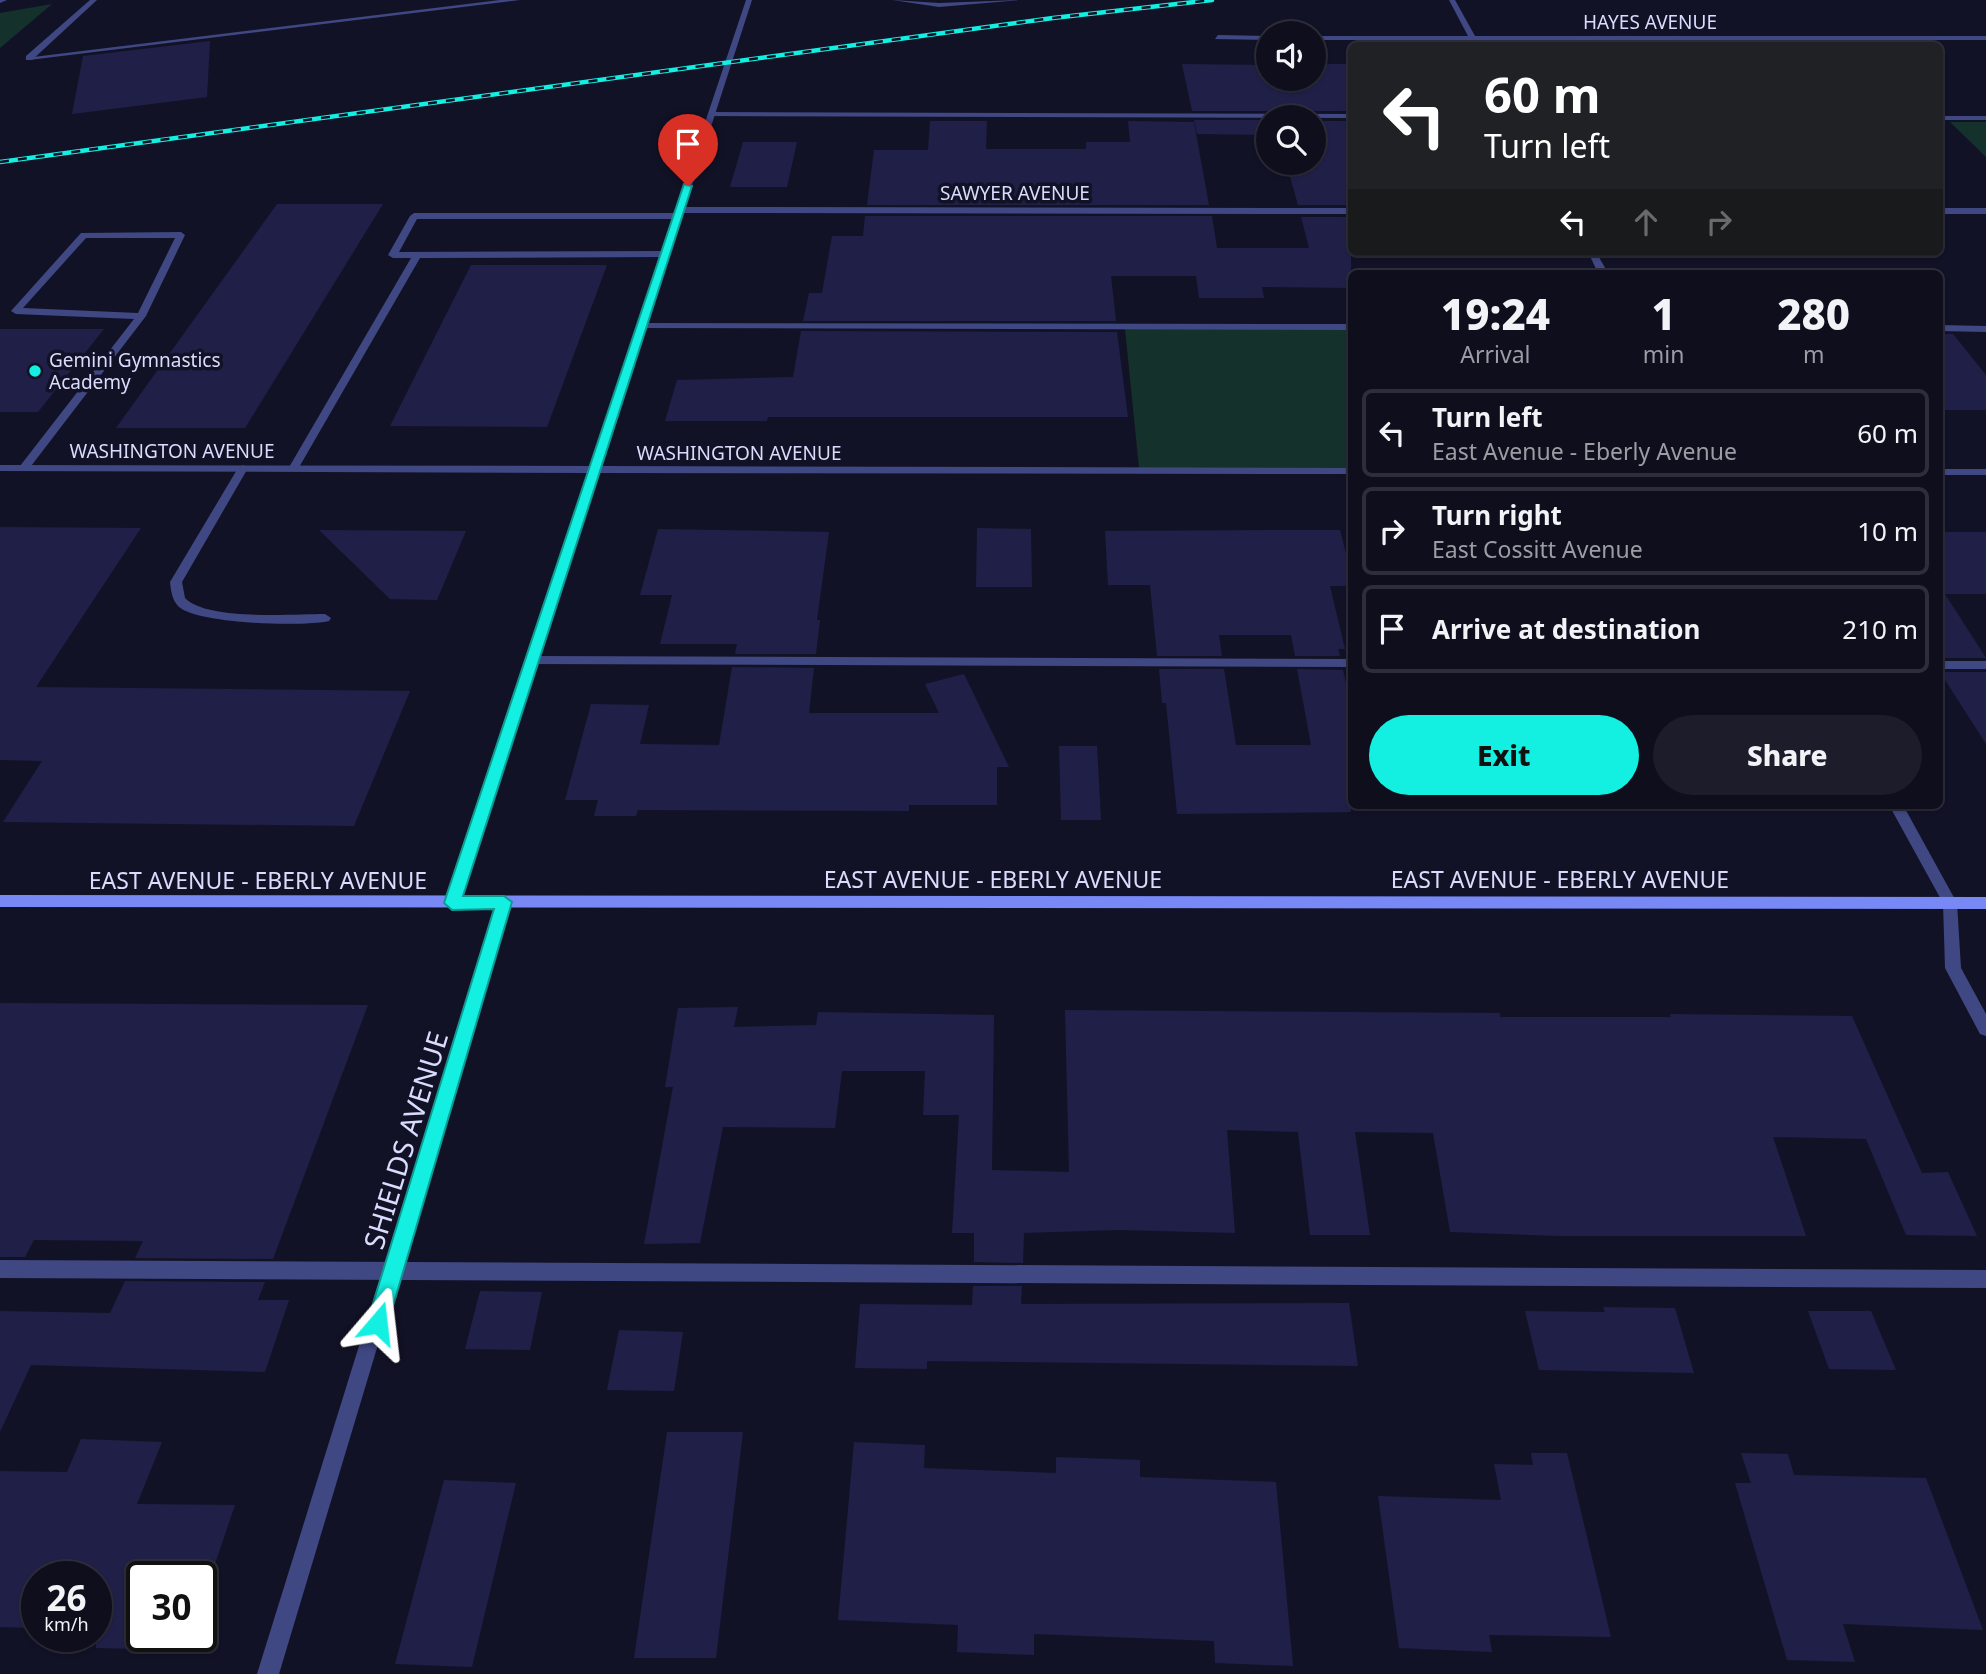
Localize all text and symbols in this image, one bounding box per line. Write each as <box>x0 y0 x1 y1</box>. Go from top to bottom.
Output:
street label: HAYES AVENUE <box>1583 9 1717 35</box>
map controls <box>1256 21 1326 175</box>
button: sound <box>1256 21 1326 91</box>
text: 60 m <box>1484 61 1601 127</box>
icon: left <box>1369 70 1460 161</box>
button: search <box>1256 105 1326 175</box>
pin <box>658 114 718 186</box>
text: Turn left <box>1484 124 1610 167</box>
icon: arrive <box>669 125 707 163</box>
street label: SAWYER AVENUE <box>940 180 1090 206</box>
icon: left <box>1554 203 1592 241</box>
icon: ahead <box>1627 203 1665 241</box>
icon: right <box>1700 203 1738 241</box>
text: 19:24 <box>1441 285 1550 342</box>
text: 1 <box>1651 285 1676 342</box>
text: 280 <box>1777 285 1850 342</box>
text: Arrival <box>1460 338 1530 370</box>
text: min <box>1643 338 1684 370</box>
text: m <box>1803 338 1824 370</box>
place label: Gemini Gymnastics Academy <box>49 347 221 395</box>
marker: Gemini Gymnastics Academy <box>27 363 43 379</box>
text: Turn left <box>1432 399 1543 435</box>
icon: left <box>1373 414 1411 452</box>
text: 60 m <box>1857 415 1918 451</box>
text: East Avenue - Eberly Avenue <box>1432 435 1737 467</box>
street label: WASHINGTON AVENUE <box>70 438 274 464</box>
street label: WASHINGTON AVENUE <box>637 440 841 466</box>
text: Turn right <box>1432 497 1562 533</box>
icon: right <box>1373 512 1411 550</box>
text: 10 m <box>1857 513 1918 549</box>
text: East Cossitt Avenue <box>1432 533 1643 565</box>
icon: arrive <box>1373 610 1411 648</box>
text: Arrive at destination <box>1432 611 1701 647</box>
text: 210 m <box>1842 611 1918 647</box>
button: Exit <box>1369 715 1639 795</box>
button: Share <box>1653 715 1922 795</box>
street label: EAST AVENUE - EBERLY AVENUE <box>824 863 1162 895</box>
street label: EAST AVENUE - EBERLY AVENUE <box>1391 863 1729 895</box>
street label: EAST AVENUE - EBERLY AVENUE <box>89 864 427 896</box>
street label: SHIELDS AVENUE <box>354 1027 456 1253</box>
position arrow <box>341 1286 415 1360</box>
speed limit sign: 30 <box>126 1561 217 1652</box>
text: 26 <box>46 1574 87 1621</box>
text: km/h <box>44 1612 89 1636</box>

